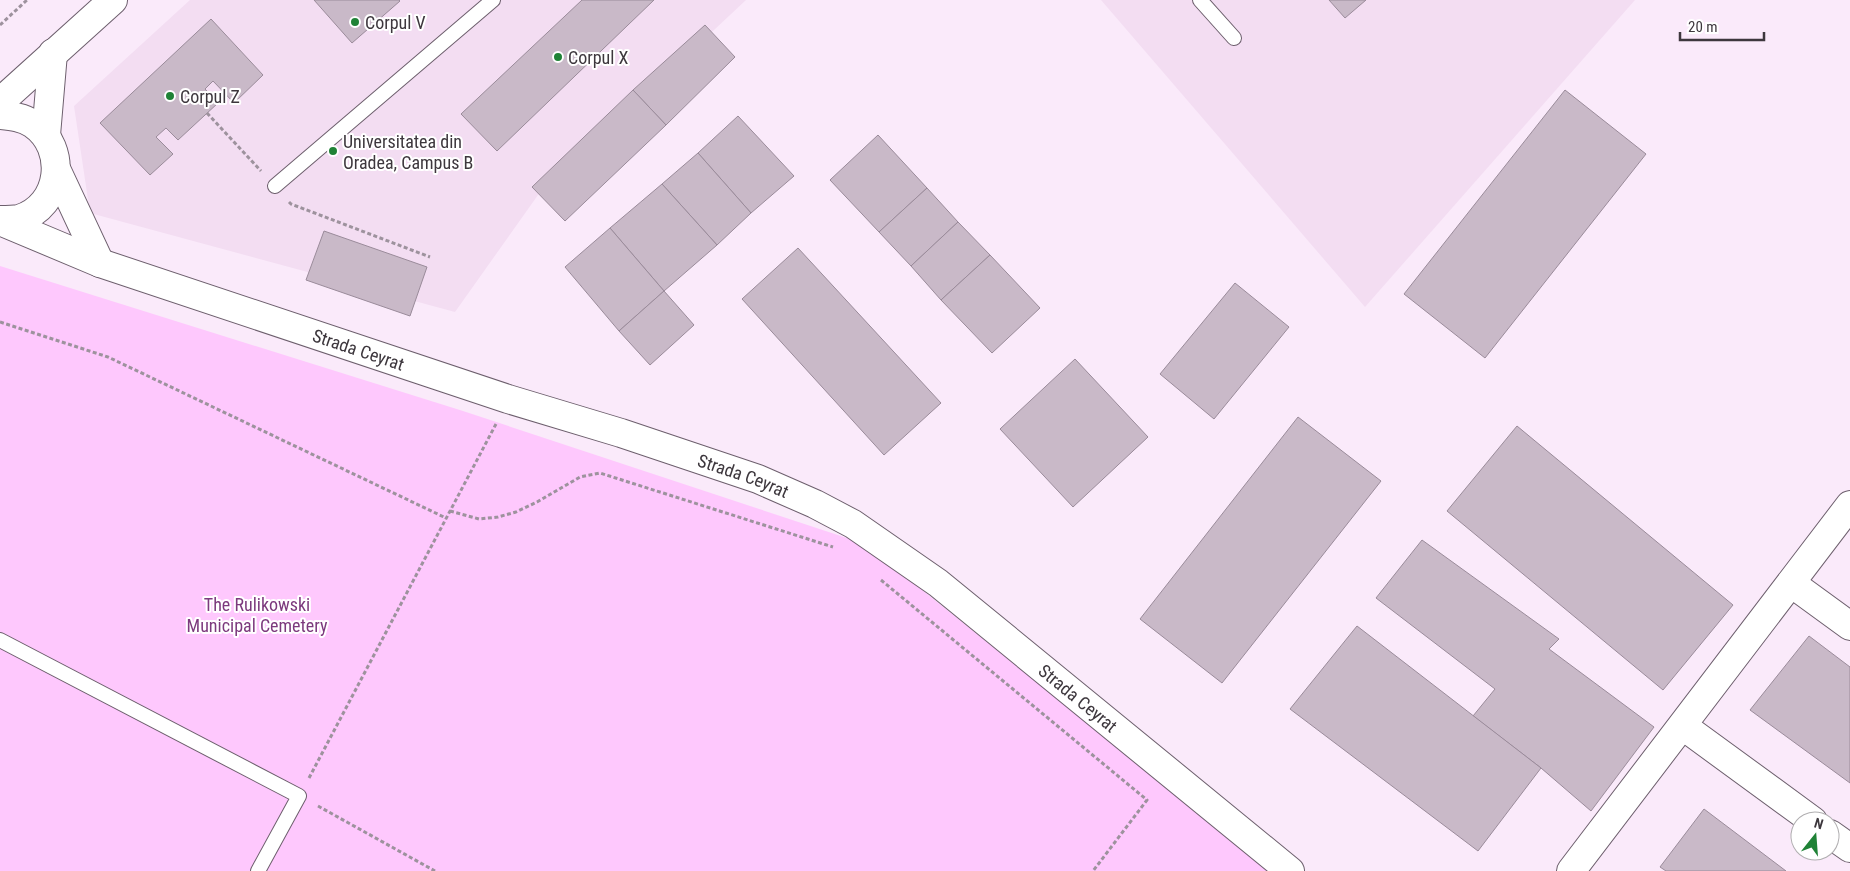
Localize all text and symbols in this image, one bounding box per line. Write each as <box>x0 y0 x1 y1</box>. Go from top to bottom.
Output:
scale bar <box>1680 10 1764 42</box>
place label: Corpul V <box>365 12 426 33</box>
marker: Corpul V <box>349 16 361 28</box>
text: 20 m <box>1688 18 1718 36</box>
place label: Corpul X <box>568 47 629 68</box>
marker: Corpul X <box>552 51 564 63</box>
place label: Corpul Z <box>180 86 240 107</box>
marker: Corpul Z <box>164 90 176 102</box>
place label: Universitatea din Oradea, Campus B <box>343 131 473 173</box>
marker: Universitatea din Oradea, Campus B <box>327 145 339 157</box>
street label: Strada Ceyrat <box>310 324 407 374</box>
street label: Strada Ceyrat <box>695 449 792 502</box>
park label: The Rulikowski Municipal Cemetery <box>187 594 328 636</box>
street label: Strada Ceyrat <box>1035 660 1122 736</box>
north arrow <box>1790 811 1840 861</box>
text: N <box>1812 815 1825 832</box>

